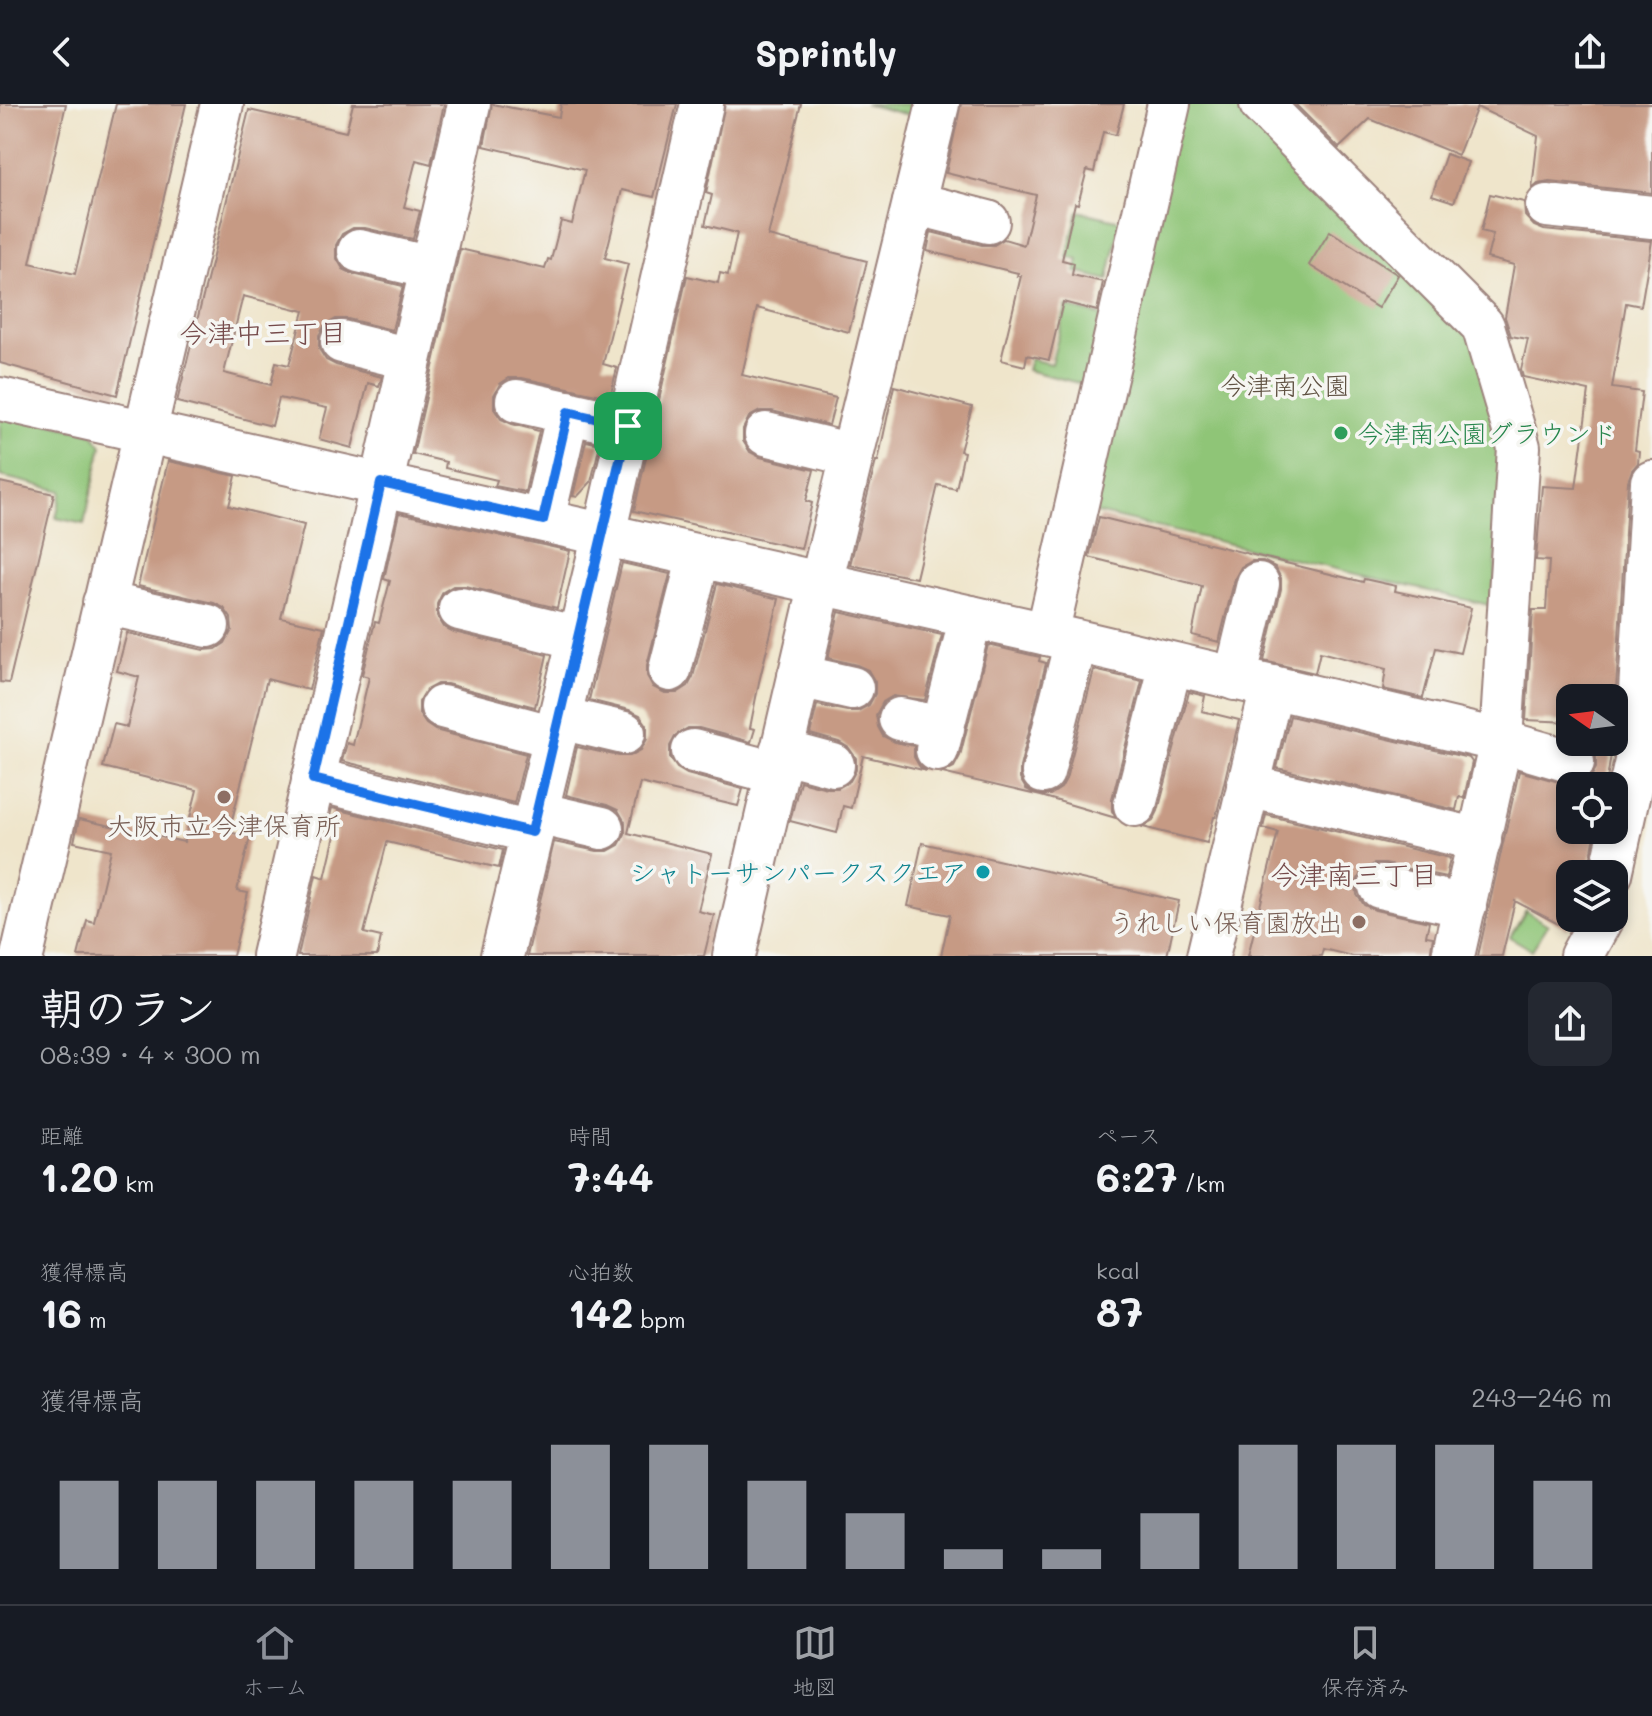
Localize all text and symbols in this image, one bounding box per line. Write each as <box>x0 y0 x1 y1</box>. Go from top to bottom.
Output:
text: Sprintly <box>755 29 897 76</box>
icon: back <box>40 30 84 74</box>
icon: share <box>1568 30 1612 74</box>
district label: 今津中三丁目 <box>179 314 347 350</box>
park label: 今津南公園 <box>1220 368 1350 402</box>
pin <box>594 392 662 460</box>
icon: arrive <box>606 404 650 448</box>
place label: 今津南公園グラウンド <box>1357 416 1617 450</box>
marker: 今津南公園グラウンド <box>1332 424 1350 442</box>
north arrow <box>1556 684 1628 756</box>
map controls <box>1556 684 1628 932</box>
button: locate <box>1556 772 1628 844</box>
marker: 大阪市立今津保育所 <box>215 788 233 806</box>
place label: 大阪市立今津保育所 <box>107 808 341 842</box>
place label: シャトーサンパークスクエア <box>630 855 967 889</box>
district label: 今津南三丁目 <box>1270 856 1438 892</box>
button: layers <box>1556 860 1628 932</box>
marker: シャトーサンパークスクエア <box>974 863 992 881</box>
place label: うれしい保育園放出 <box>1109 905 1343 939</box>
marker: うれしい保育園放出 <box>1350 913 1368 931</box>
text: 朝のラン <box>40 978 216 1035</box>
button: share <box>1528 982 1612 1066</box>
text: 08:39 · 4 × 300 m <box>40 1037 261 1071</box>
text: 距離 <box>40 1121 84 1150</box>
text: 時間 <box>568 1121 612 1150</box>
text: ペース <box>1096 1121 1161 1150</box>
text: 1.20 <box>40 1150 118 1202</box>
text: 7:44 <box>568 1150 654 1202</box>
text: 6:27 <box>1096 1150 1178 1202</box>
text: km <box>118 1169 154 1198</box>
text: /km <box>1178 1169 1225 1198</box>
text: kcal <box>1096 1256 1140 1285</box>
text: 獲得標高 <box>40 1257 128 1286</box>
text: 心拍数 <box>568 1257 634 1286</box>
text: 87 <box>1096 1285 1143 1337</box>
text: 16 <box>40 1286 82 1338</box>
text: 142 <box>568 1286 633 1338</box>
text: m <box>82 1305 107 1334</box>
text: bpm <box>633 1305 686 1334</box>
text: 243–246 m <box>1471 1380 1612 1414</box>
text: 獲得標高 <box>40 1383 144 1417</box>
tab: ホーム <box>242 1621 308 1701</box>
tab: 地図 <box>793 1621 837 1701</box>
tab: 保存済み <box>1321 1621 1410 1701</box>

